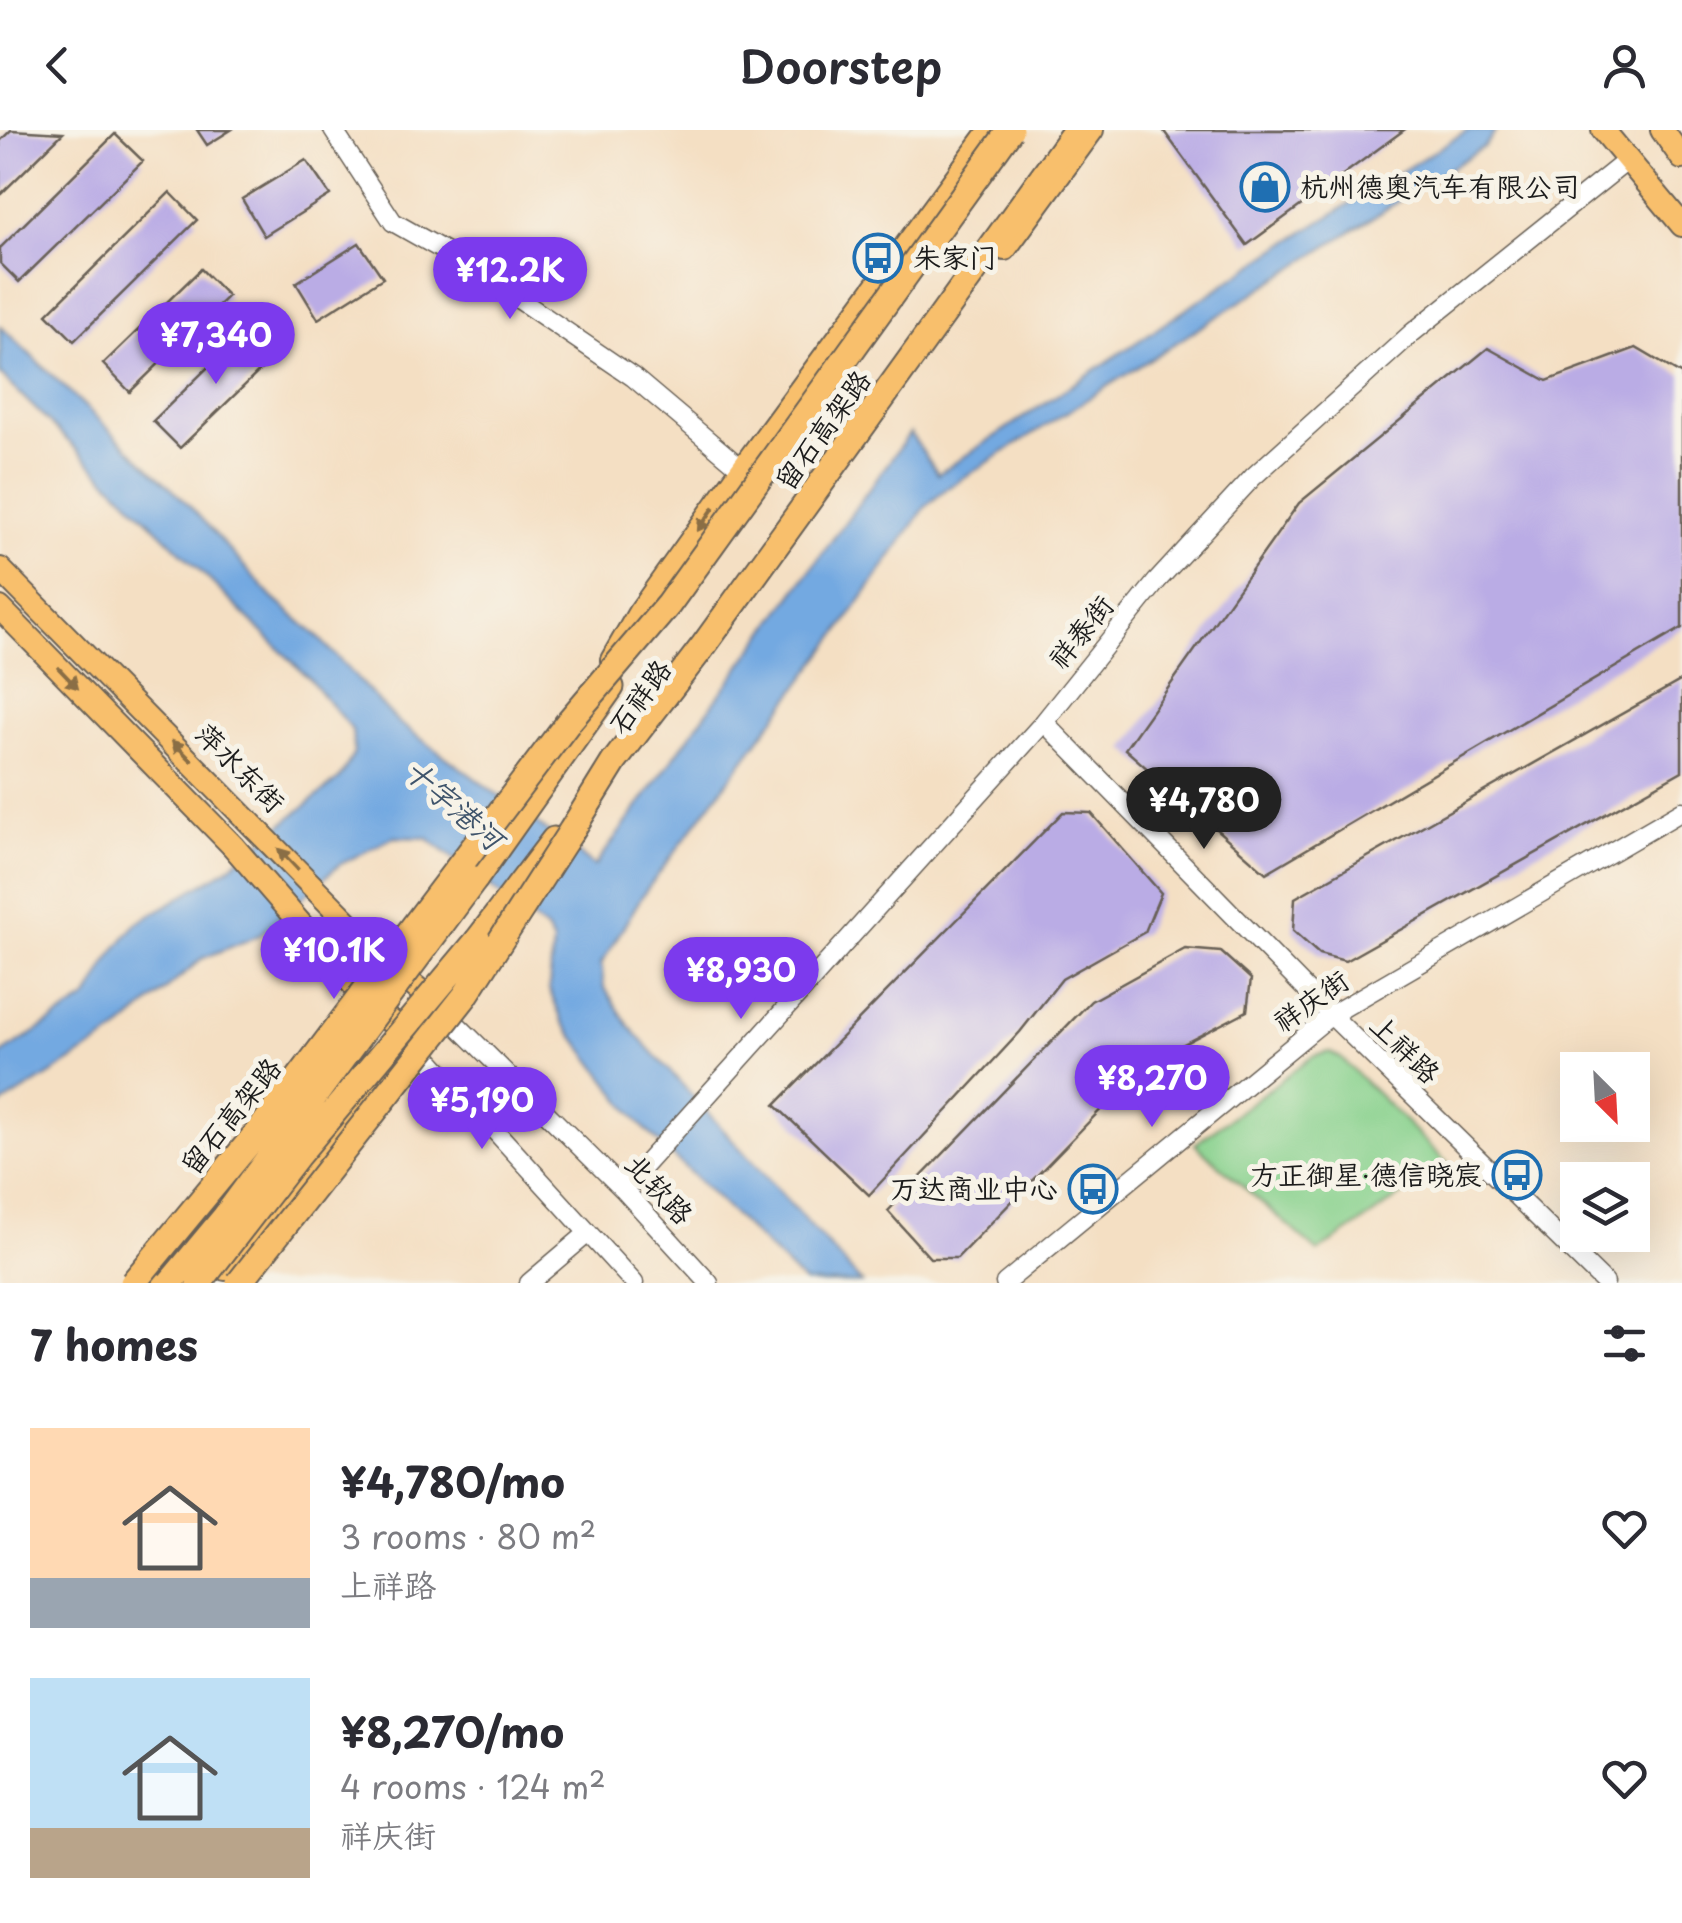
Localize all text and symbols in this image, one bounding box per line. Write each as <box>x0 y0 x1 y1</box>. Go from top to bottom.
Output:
text: Doorstep <box>740 31 942 99</box>
icon: back <box>30 38 85 93</box>
icon: person <box>1597 38 1652 93</box>
shop icon: 杭州德奥汽车有限公司 <box>1239 161 1291 213</box>
place label: 杭州德奥汽车有限公司 <box>1300 164 1580 207</box>
bus stop icon: 朱家门 <box>852 232 904 284</box>
place label: 朱家门 <box>913 235 997 278</box>
pin: ¥12.2K <box>429 237 591 322</box>
text: ¥12.2K <box>455 245 565 293</box>
pin: ¥7,340 <box>135 302 297 387</box>
text: ¥7,340 <box>160 310 272 358</box>
street label: 留石高架路 <box>763 360 880 498</box>
one-way arrow <box>697 506 716 533</box>
street label: 祥泰街 <box>1037 585 1123 677</box>
street label: 石祥路 <box>597 649 681 743</box>
one-way arrow <box>56 665 79 689</box>
street label: 萍水东街 <box>186 712 296 822</box>
one-way arrow <box>171 740 195 764</box>
water label: 十字港河 <box>395 747 518 863</box>
pin: ¥4,780 <box>1123 767 1285 852</box>
text: ¥4,780 <box>1148 775 1260 823</box>
one-way arrow <box>277 847 300 871</box>
pin: ¥10.1K <box>253 917 415 1002</box>
text: ¥10.1K <box>283 925 385 973</box>
pin: ¥8,930 <box>660 937 822 1022</box>
text: ¥8,930 <box>686 945 796 993</box>
street label: 祥庆街 <box>1263 958 1357 1041</box>
street label: 上祥路 <box>1361 1003 1451 1093</box>
pin: ¥8,270 <box>1071 1045 1233 1130</box>
street label: 留石高架路 <box>169 1047 291 1183</box>
north arrow <box>1560 1052 1650 1142</box>
map controls <box>1560 1052 1650 1252</box>
text: ¥8,270 <box>1097 1053 1207 1101</box>
pin: ¥5,190 <box>401 1067 563 1152</box>
text: ¥5,190 <box>430 1075 534 1123</box>
street label: 北软路 <box>616 1143 704 1233</box>
bus stop icon: 方正御星·德信晓宸 <box>1491 1149 1543 1201</box>
place label: 方正御星·德信晓宸 <box>1250 1152 1482 1195</box>
button: layers <box>1560 1162 1650 1252</box>
bus stop icon: 万达商业中心 <box>1067 1163 1119 1215</box>
place label: 万达商业中心 <box>890 1166 1058 1209</box>
text: 7 homes <box>30 1312 198 1375</box>
icon: filters <box>1597 1316 1652 1371</box>
text: ¥4,780/mo <box>340 1449 565 1512</box>
icon: home <box>110 1468 230 1588</box>
icon: heart <box>1597 1501 1652 1556</box>
text: 3 rooms · 80 m² <box>340 1512 596 1560</box>
text: 上祥路 <box>340 1560 436 1608</box>
text: ¥8,270/mo <box>340 1699 564 1762</box>
icon: home <box>110 1718 230 1838</box>
icon: heart <box>1597 1751 1652 1806</box>
text: 4 rooms · 124 m² <box>340 1762 606 1810</box>
text: 祥庆街 <box>340 1810 436 1858</box>

